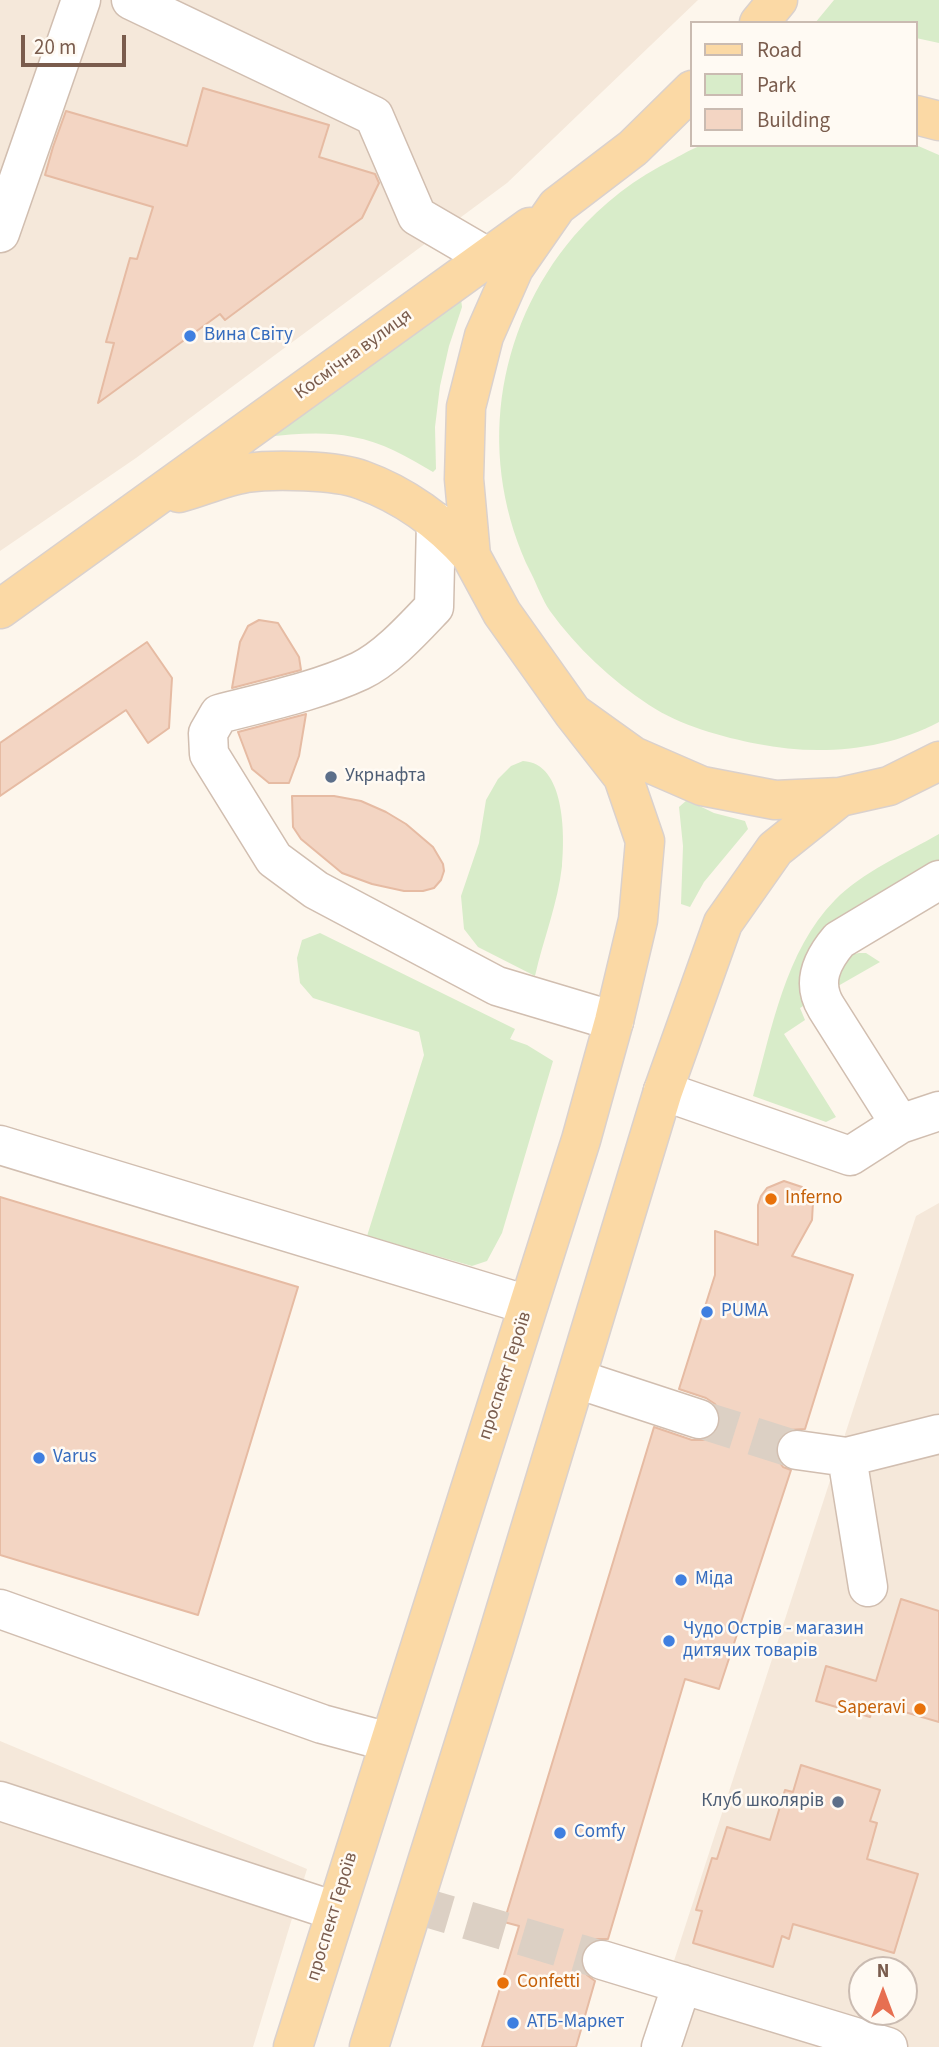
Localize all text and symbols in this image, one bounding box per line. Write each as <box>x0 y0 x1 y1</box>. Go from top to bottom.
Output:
scale bar <box>24 21 130 65</box>
legend <box>690 21 918 147</box>
text: 20 m <box>34 32 76 62</box>
text: Road <box>757 35 802 65</box>
text: Park <box>757 70 796 100</box>
text: Building <box>757 105 830 135</box>
street label: Космічна вулиця <box>291 305 417 405</box>
place label: Вина Світу <box>204 325 293 347</box>
marker: Вина Світу <box>182 328 198 344</box>
place label: Укрнафта <box>345 766 426 788</box>
marker: Укрнафта <box>323 769 339 785</box>
place label: Inferno <box>785 1188 842 1210</box>
marker: Inferno <box>763 1191 779 1207</box>
place label: PUMA <box>721 1301 768 1323</box>
marker: PUMA <box>699 1304 715 1320</box>
street label: проспект Героїв <box>475 1309 537 1443</box>
place label: Varus <box>53 1447 97 1469</box>
marker: Varus <box>31 1450 47 1466</box>
place label: Міда <box>695 1569 733 1591</box>
marker: Міда <box>673 1572 689 1588</box>
place label: Чудо Острів - магазин дитячих товарів <box>683 1619 864 1663</box>
marker: Чудо Острів - магазин дитячих товарів <box>661 1633 677 1649</box>
place label: Saperavi <box>837 1698 906 1720</box>
marker: Saperavi <box>912 1701 928 1717</box>
place label: Клуб школярів <box>701 1791 824 1813</box>
marker: Клуб школярів <box>830 1794 846 1810</box>
place label: Comfy <box>574 1822 625 1844</box>
marker: Comfy <box>552 1825 568 1841</box>
street label: проспект Героїв <box>303 1850 363 1984</box>
north arrow <box>848 1956 918 2026</box>
text: N <box>877 1958 889 1985</box>
place label: Confetti <box>517 1972 580 1994</box>
marker: Confetti <box>495 1975 511 1991</box>
place label: АТБ-Маркет <box>527 2012 624 2034</box>
marker: АТБ-Маркет <box>505 2015 521 2031</box>

